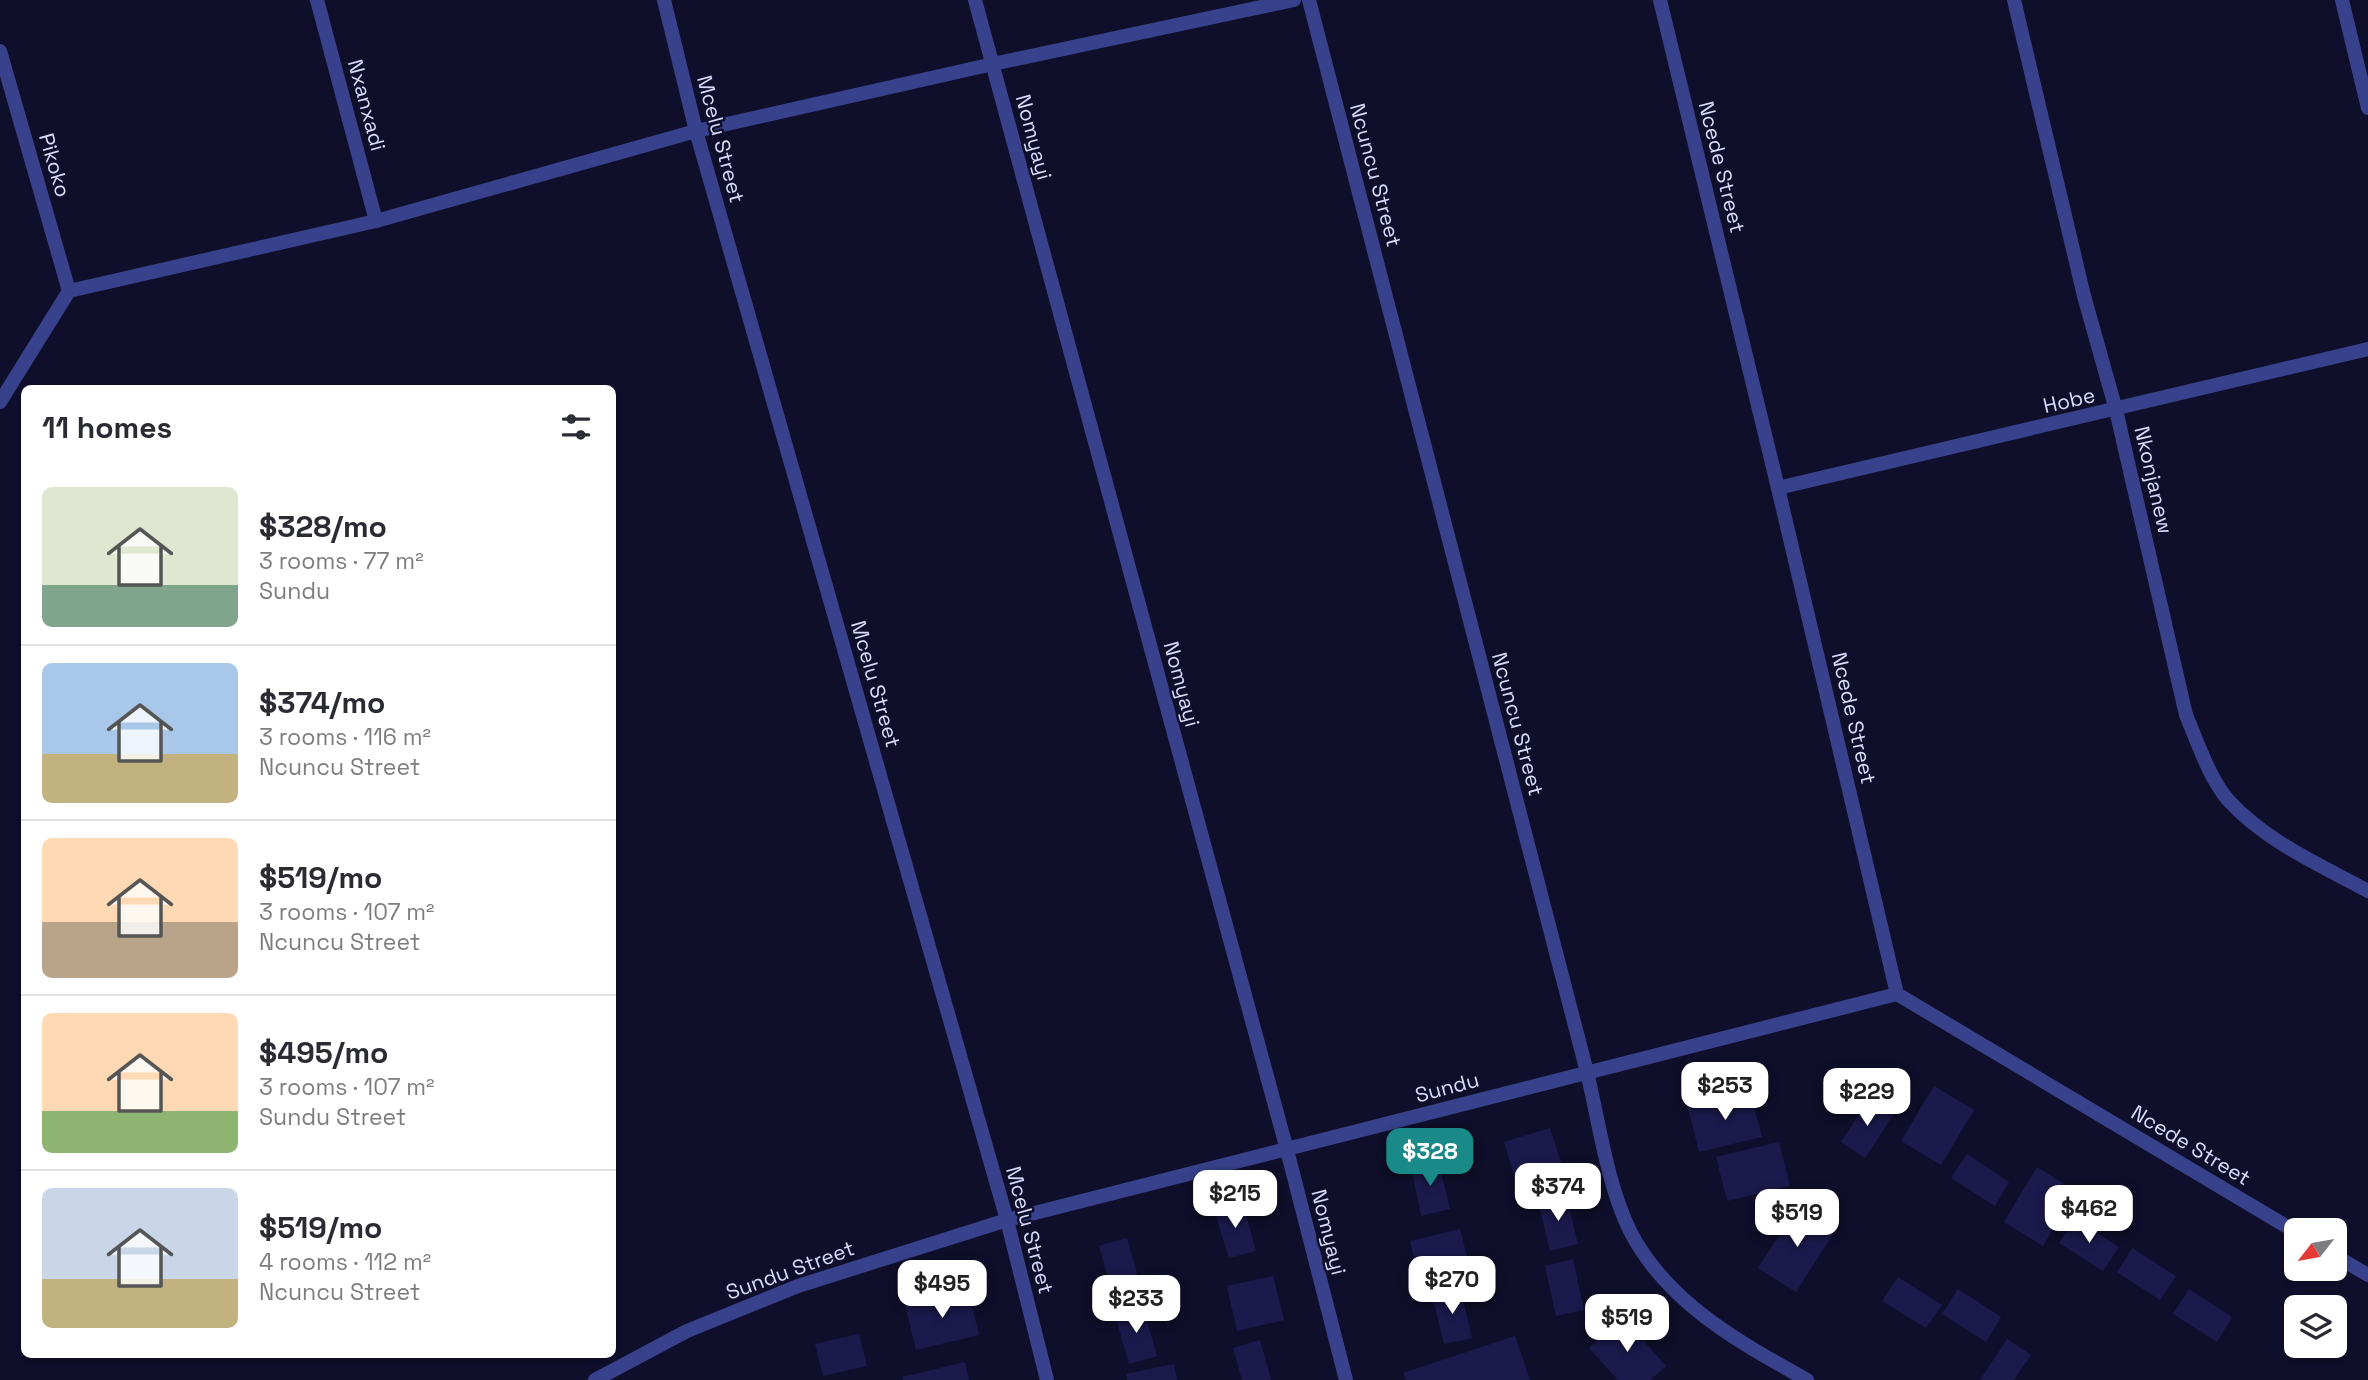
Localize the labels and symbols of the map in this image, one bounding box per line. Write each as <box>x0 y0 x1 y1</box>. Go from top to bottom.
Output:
street label: Nxanxadi <box>342 56 392 154</box>
street label: Mcelu Street <box>691 72 751 206</box>
street label: Nomyayi <box>1010 91 1058 183</box>
street label: Ncede Street <box>1693 98 1751 236</box>
street label: Ncuncu Street <box>1344 100 1408 250</box>
street label: Pikoko <box>33 130 77 200</box>
street label: Hobe <box>2040 381 2098 419</box>
street label: Nkonjanew <box>2129 424 2179 536</box>
street label: Mcelu Street <box>845 617 907 751</box>
street label: Nomyayi <box>1158 638 1206 730</box>
street label: Ncuncu Street <box>1486 649 1550 799</box>
street label: Ncede Street <box>1826 649 1882 787</box>
pin: $253 <box>1684 1062 1766 1122</box>
street label: Sundu <box>1412 1066 1482 1108</box>
pin: $229 <box>1826 1068 1908 1128</box>
street label: Ncede Street <box>2126 1099 2256 1191</box>
pin: $328 <box>1389 1128 1471 1188</box>
street label: Mcelu Street <box>1000 1163 1060 1297</box>
pin: $374 <box>1517 1164 1599 1223</box>
pin: $215 <box>1194 1170 1276 1230</box>
street label: Nomyayi <box>1305 1186 1353 1278</box>
pin: $462 <box>2048 1186 2130 1245</box>
pin: $519 <box>1756 1190 1838 1249</box>
north arrow <box>2284 1218 2347 1281</box>
street label: Sundu Street <box>722 1234 858 1306</box>
pin: $270 <box>1411 1256 1493 1316</box>
pin: $495 <box>901 1260 983 1320</box>
pin: $233 <box>1095 1276 1177 1335</box>
pin: $519 <box>1586 1294 1668 1354</box>

